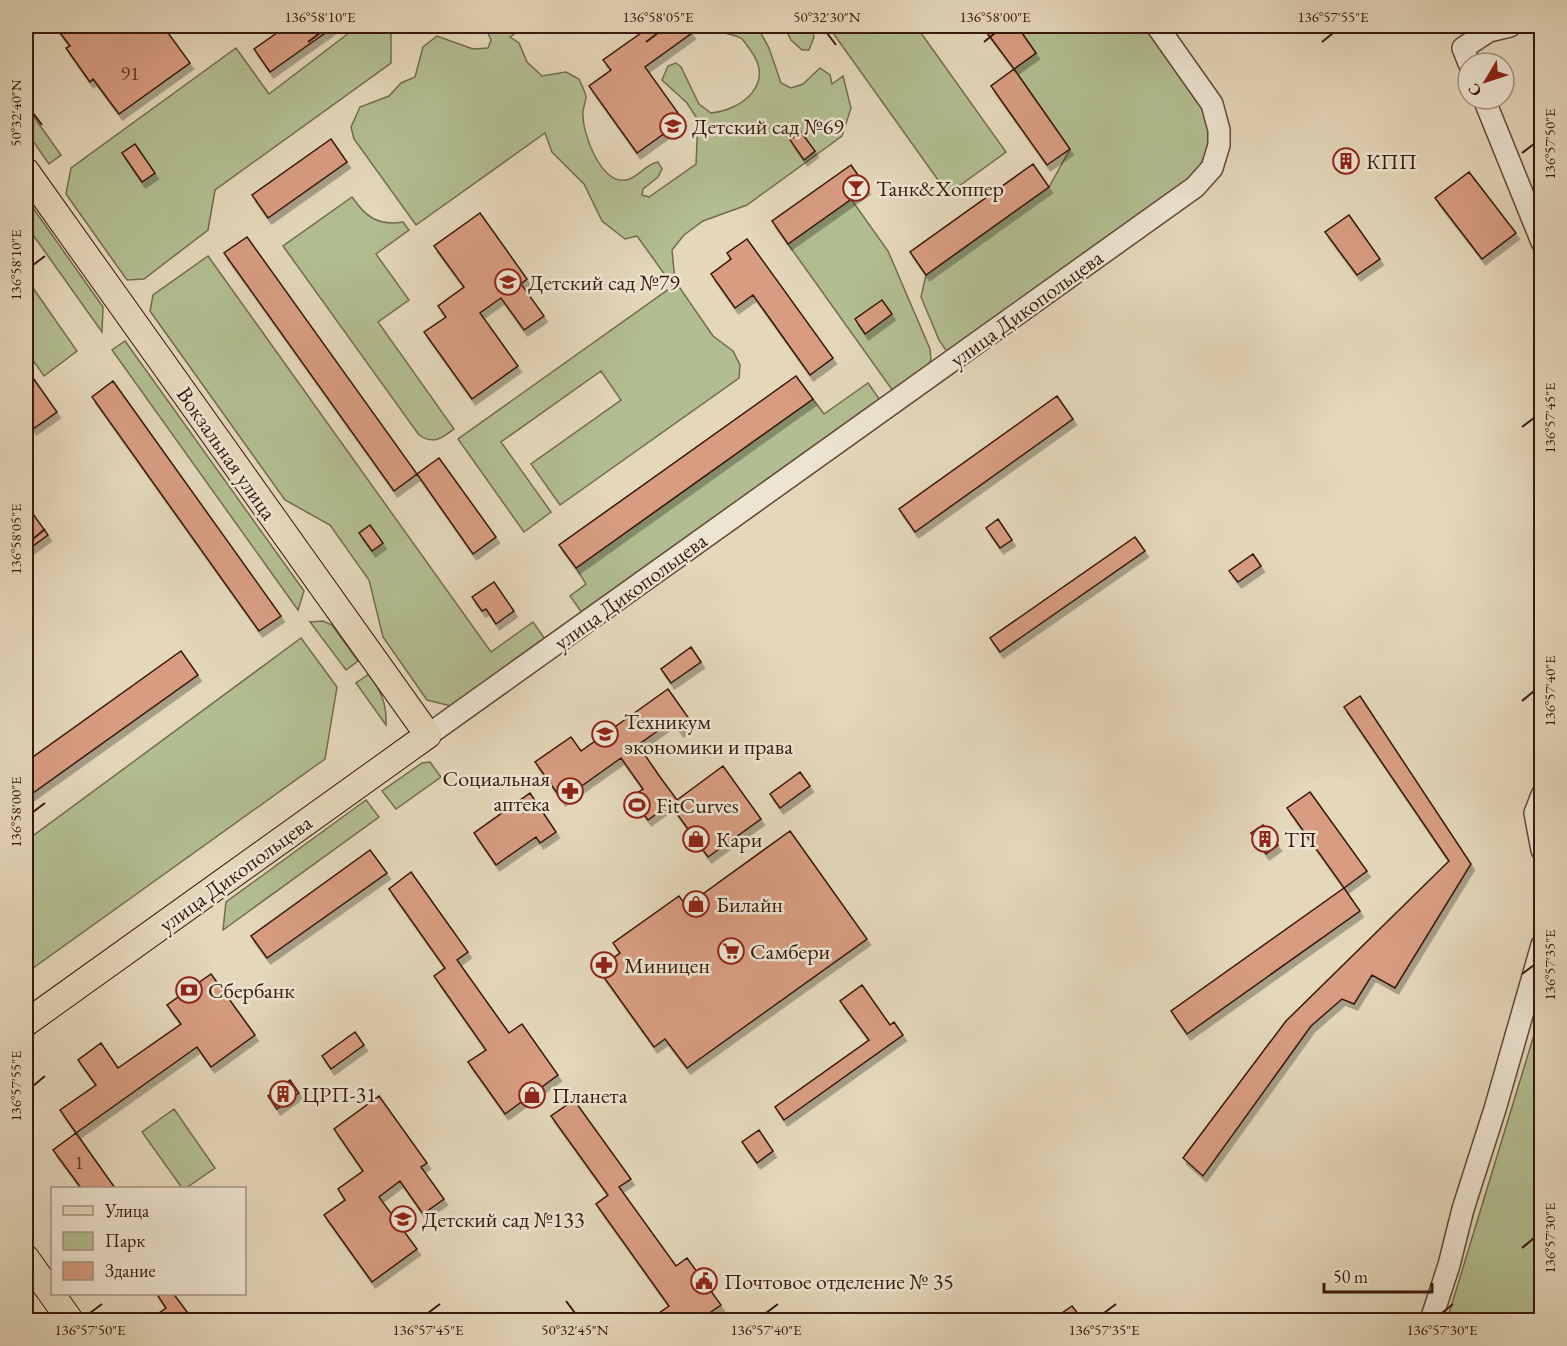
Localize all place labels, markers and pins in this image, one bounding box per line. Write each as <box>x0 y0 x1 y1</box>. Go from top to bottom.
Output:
school or university icon: Детский сад №69 <box>658 111 688 141</box>
place label: Детский сад №69 <box>692 112 844 141</box>
building icon: КПП <box>1331 146 1361 176</box>
place label: КПП <box>1366 147 1417 176</box>
bar icon: Танк&Хоппер <box>841 173 871 203</box>
place label: Танк&Хоппер <box>876 174 1004 203</box>
school or university icon: Детский сад №79 <box>493 267 523 297</box>
place label: Детский сад №79 <box>528 268 680 297</box>
place label: Техникум экономики и права <box>624 707 793 761</box>
school or university icon: Техникум экономики и права <box>590 719 620 749</box>
place label: Социальная аптека <box>443 764 550 818</box>
pharmacy icon: Социальная аптека <box>555 776 585 806</box>
sports icon: FitCurves <box>622 790 652 820</box>
place label: FitCurves <box>656 791 739 820</box>
shop icon: Кари <box>681 824 711 854</box>
building icon: ТП <box>1250 824 1280 854</box>
place label: Кари <box>716 825 763 854</box>
place label: ТП <box>1284 825 1317 854</box>
shop icon: Билайн <box>681 889 711 919</box>
place label: Билайн <box>716 890 783 919</box>
supermarket icon: Самбери <box>716 936 746 966</box>
place label: Самбери <box>750 937 831 966</box>
pharmacy icon: Миницен <box>589 950 619 980</box>
place label: Миницен <box>624 951 710 980</box>
bank icon: Сбербанк <box>174 975 204 1005</box>
place label: Сбербанк <box>208 976 295 1005</box>
building icon: ЦРП-31 <box>268 1079 298 1109</box>
place label: ЦРП-31 <box>302 1080 377 1109</box>
shop icon: Планета <box>517 1080 547 1110</box>
place label: Планета <box>552 1081 628 1110</box>
school or university icon: Детский сад №133 <box>388 1204 418 1234</box>
place label: Детский сад №133 <box>422 1205 584 1234</box>
public building icon: Почтовое отделение № 35 <box>689 1266 719 1296</box>
place label: Почтовое отделение № 35 <box>724 1267 954 1296</box>

